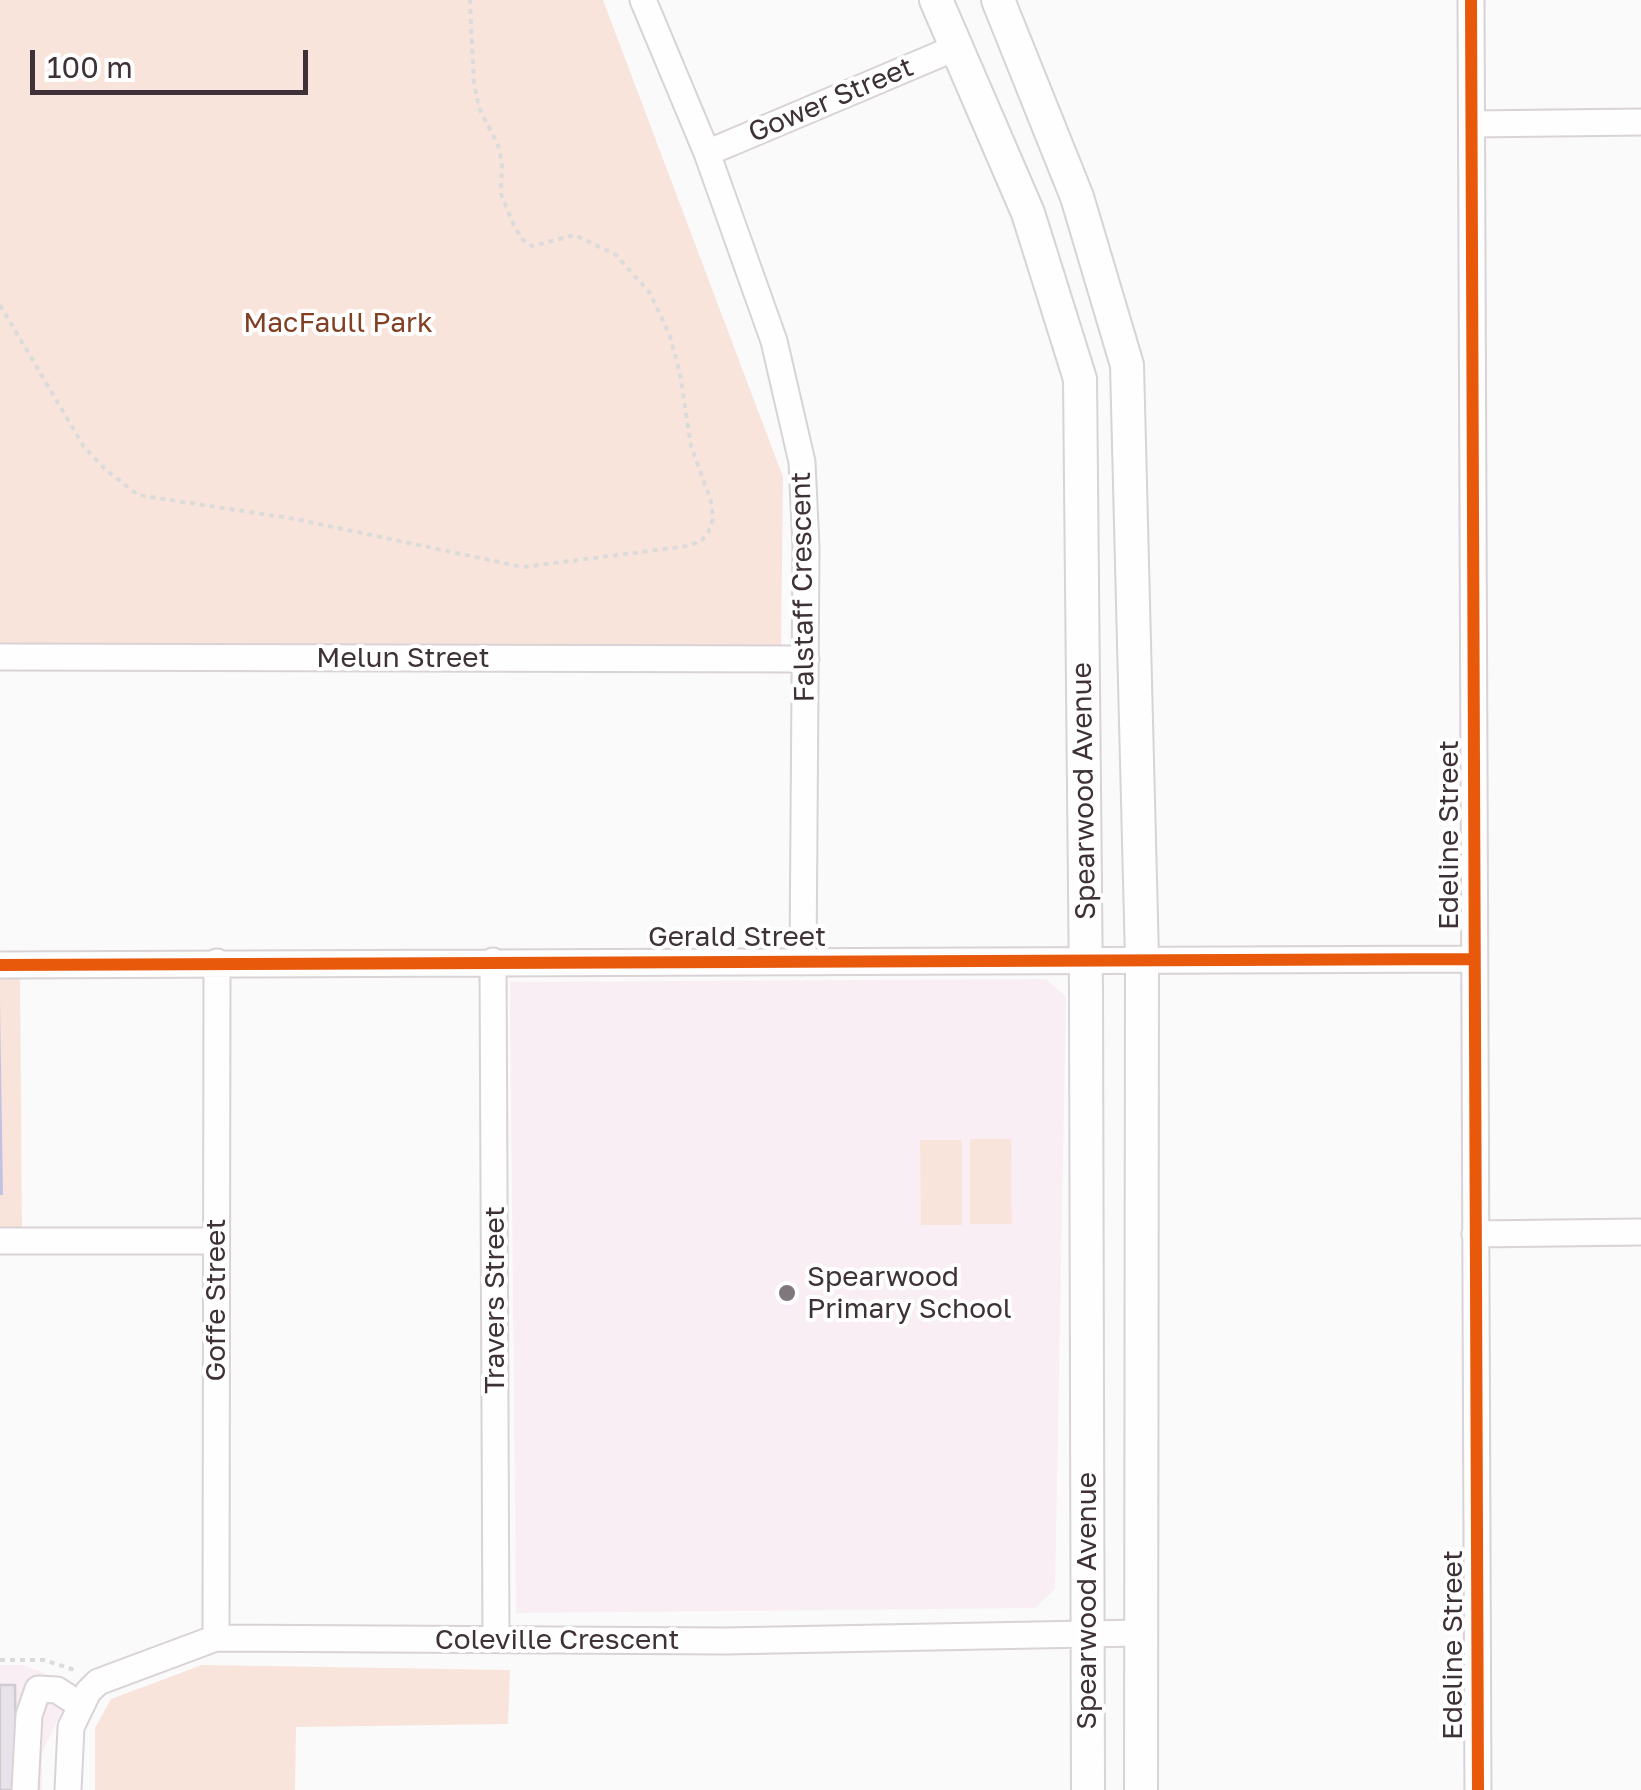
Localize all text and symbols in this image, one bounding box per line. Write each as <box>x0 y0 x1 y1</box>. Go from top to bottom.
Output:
scale bar <box>35 30 312 92</box>
text: 100 m <box>47 49 133 85</box>
street label: Gower Street <box>744 50 918 150</box>
park label: MacFaull Park <box>243 306 433 340</box>
street label: Falstaff Crescent <box>784 471 822 703</box>
street label: Melun Street <box>316 641 490 675</box>
street label: Spearwood Avenue <box>1065 662 1103 920</box>
street label: Edeline Street <box>1432 740 1466 930</box>
street label: Gerald Street <box>648 920 826 954</box>
street label: Travers Street <box>478 1206 512 1394</box>
street label: Goffe Street <box>199 1219 233 1381</box>
place label: Spearwood Primary School <box>807 1260 1012 1326</box>
marker: Spearwood Primary School <box>776 1282 798 1304</box>
street label: Spearwood Avenue <box>1070 1472 1104 1730</box>
street label: Edeline Street <box>1436 1550 1470 1740</box>
street label: Coleville Crescent <box>435 1623 679 1657</box>

